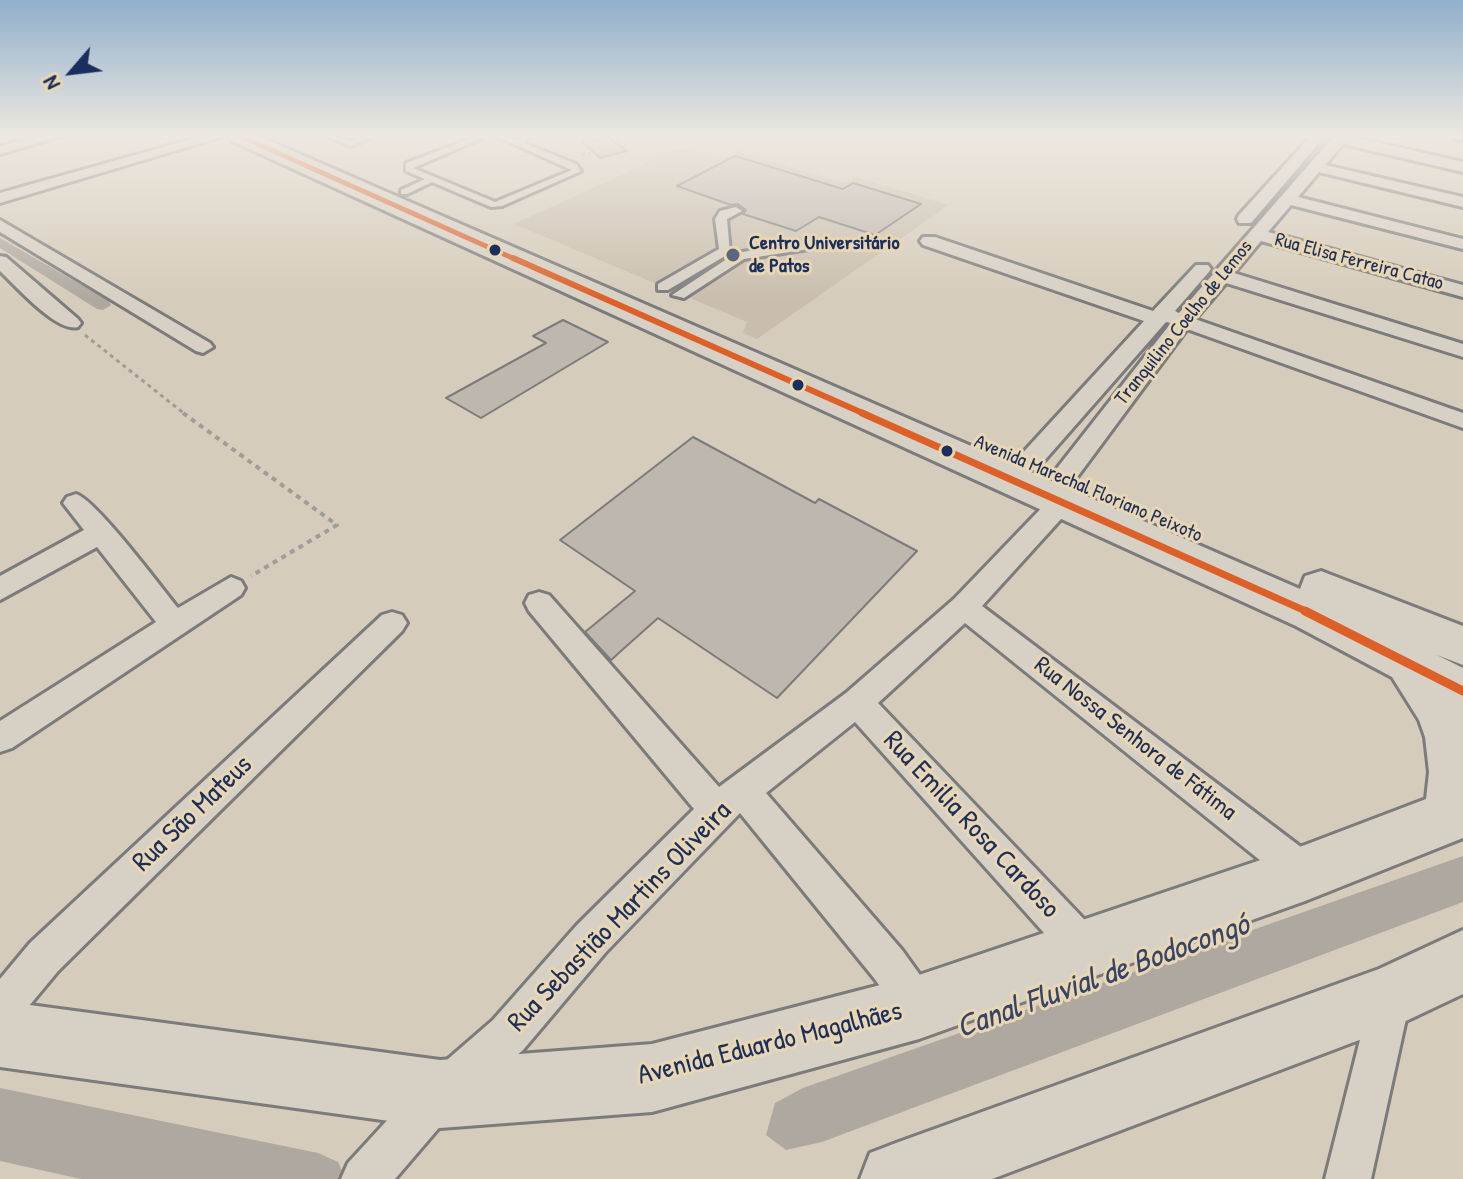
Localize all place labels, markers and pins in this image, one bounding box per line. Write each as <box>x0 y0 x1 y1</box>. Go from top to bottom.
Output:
place label: Centro Universitário de Patos <box>749 232 900 279</box>
unlabelled marker <box>487 242 503 258</box>
marker: Centro Universitário de Patos <box>724 246 742 264</box>
unlabelled marker <box>790 377 806 393</box>
unlabelled marker <box>939 443 955 459</box>

